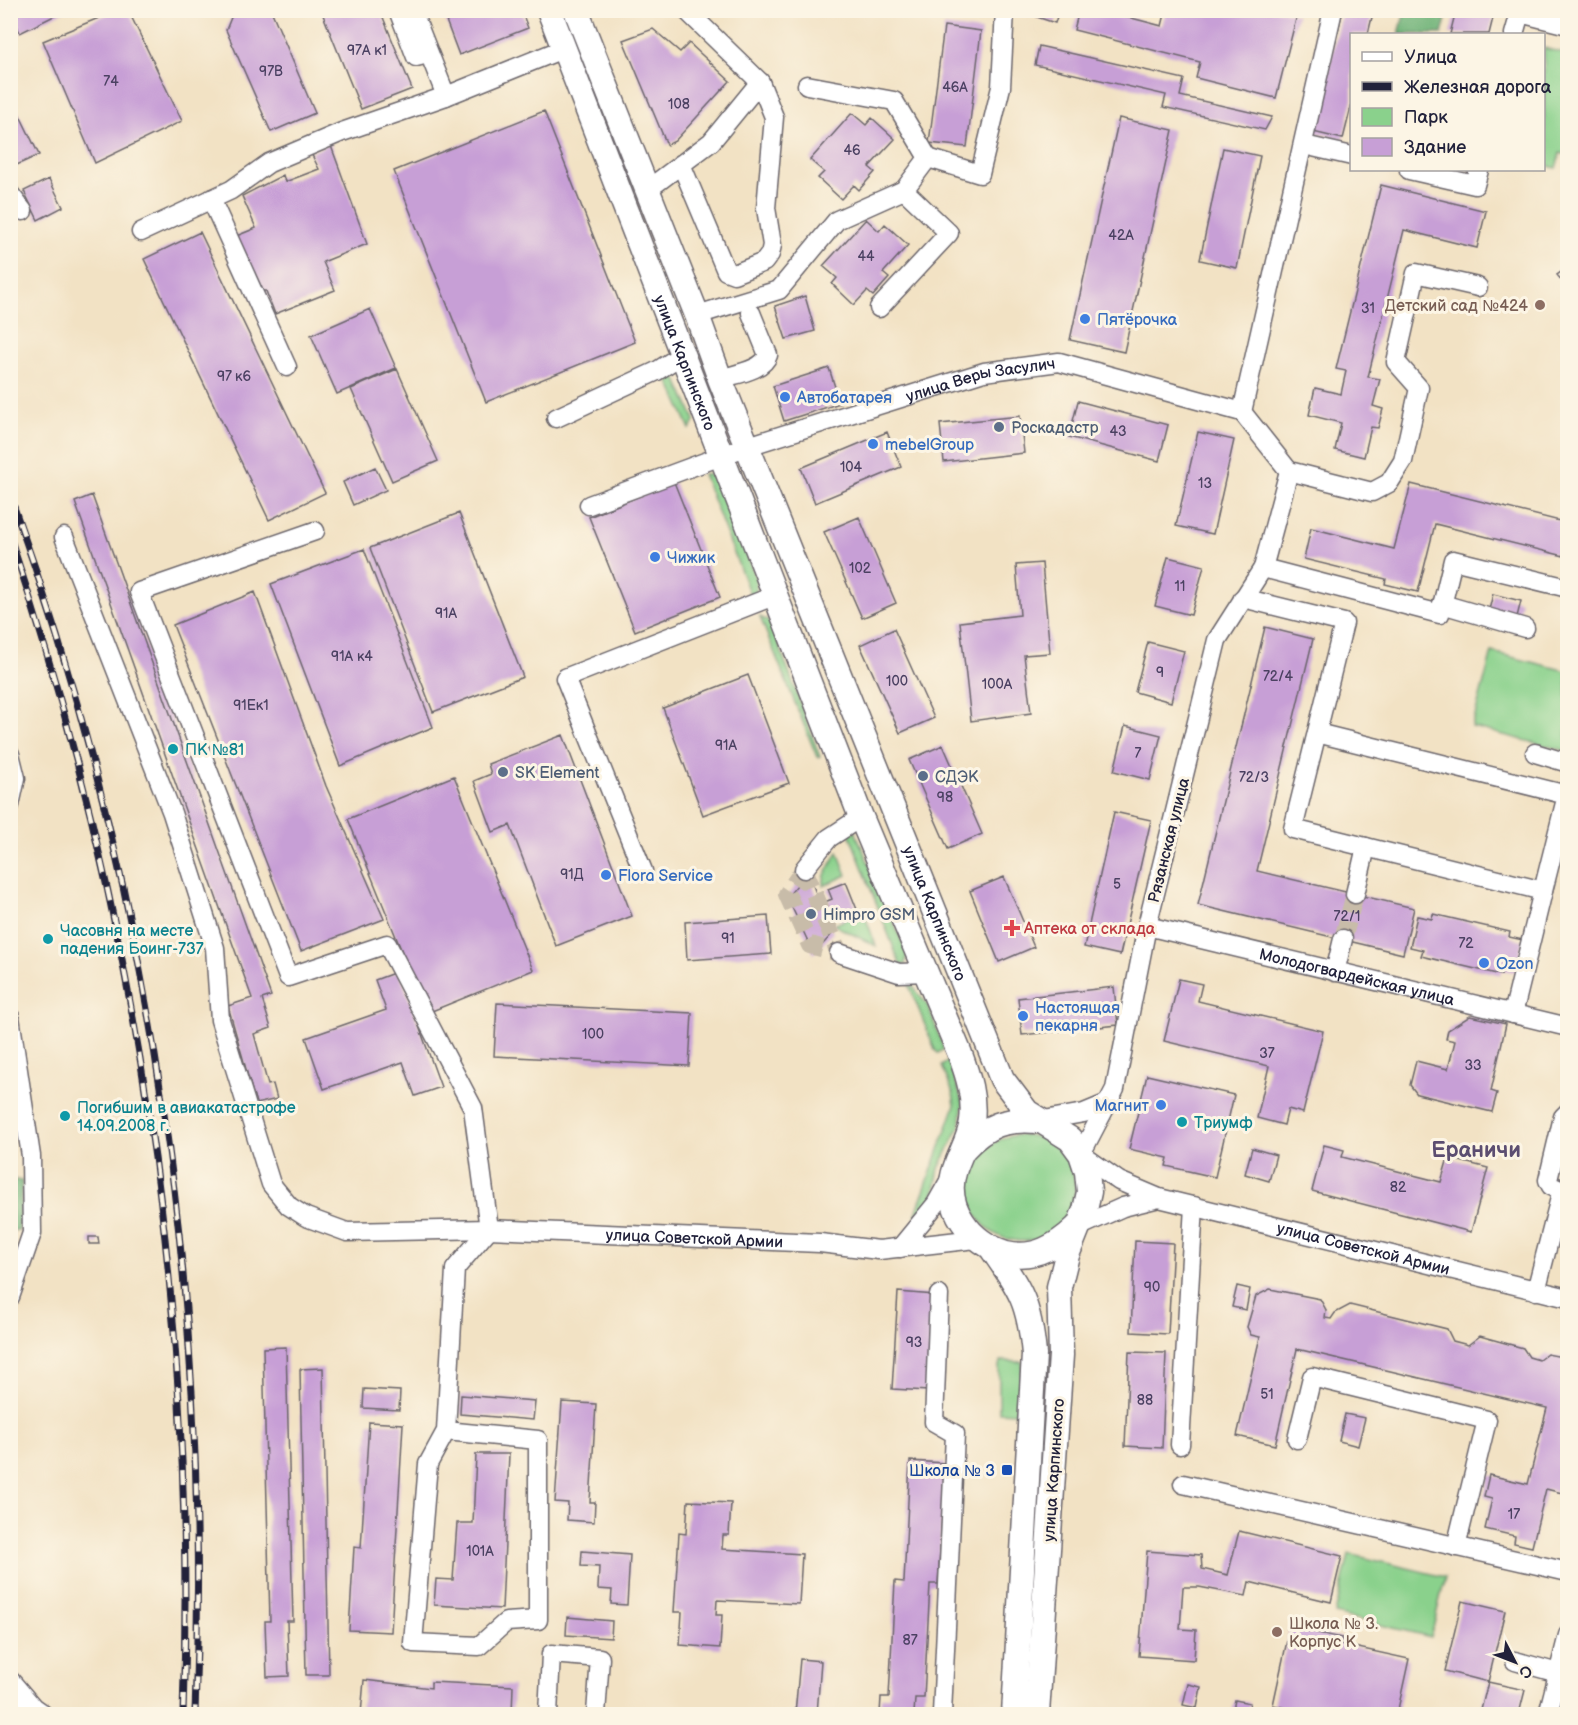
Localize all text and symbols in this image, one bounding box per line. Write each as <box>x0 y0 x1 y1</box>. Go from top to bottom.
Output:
legend <box>1350 33 1545 171</box>
house number: 97А к1 <box>347 42 387 59</box>
text: Улица <box>1404 47 1458 68</box>
house number: 97В <box>259 63 283 80</box>
house number: 74 <box>103 73 119 90</box>
text: Железная дорога <box>1404 77 1552 98</box>
house number: 46А <box>942 79 968 96</box>
house number: 108 <box>668 96 690 113</box>
text: Парк <box>1404 107 1448 128</box>
text: Здание <box>1404 137 1466 158</box>
house number: 46 <box>843 142 861 159</box>
house number: 42А <box>1108 227 1134 244</box>
house number: 44 <box>857 248 875 265</box>
street label: улица Карпинского <box>649 293 719 433</box>
place label: Детский сад №424 <box>1385 297 1528 316</box>
marker: Детский сад №424 <box>1533 298 1547 312</box>
house number: 31 <box>1361 300 1375 317</box>
place label: Пятёрочка <box>1097 311 1178 330</box>
marker: Пятёрочка <box>1078 312 1092 326</box>
street label: улица Веры Засулич <box>904 355 1056 407</box>
house number: 97 к6 <box>217 368 251 385</box>
place label: Автобатарея <box>796 389 892 408</box>
marker: Автобатарея <box>778 390 792 404</box>
place label: Роскадастр <box>1011 419 1099 438</box>
marker: Роскадастр <box>992 420 1006 434</box>
house number: 43 <box>1109 423 1127 440</box>
place label: mebelGroup <box>885 436 974 455</box>
marker: mebelGroup <box>866 437 880 451</box>
house number: 104 <box>840 459 863 476</box>
house number: 13 <box>1198 475 1212 492</box>
place label: Чижик <box>667 549 716 568</box>
marker: Чижик <box>648 550 662 564</box>
house number: 102 <box>849 560 872 577</box>
house number: 11 <box>1175 578 1185 595</box>
house number: 91А <box>435 605 458 622</box>
house number: 91А к4 <box>331 648 373 665</box>
house number: 9 <box>1156 664 1164 681</box>
house number: 72/4 <box>1263 668 1293 685</box>
house number: 100 <box>886 673 908 690</box>
house number: 100А <box>982 676 1013 693</box>
house number: 91Ек1 <box>233 697 269 714</box>
house number: 91А <box>715 737 738 754</box>
place label: ПК №81 <box>185 741 244 760</box>
marker: ПК №81 <box>166 742 180 756</box>
house number: 7 <box>1135 745 1142 762</box>
place label: SK Element <box>515 764 600 783</box>
marker: SK Element <box>496 765 510 779</box>
place label: СДЭК <box>935 768 979 787</box>
marker: СДЭК <box>916 769 930 783</box>
house number: 72/3 <box>1239 769 1269 786</box>
street label: Рязанская улица <box>1145 775 1194 905</box>
house number: 98 <box>937 789 953 806</box>
street label: улица Карпинского <box>898 844 969 984</box>
house number: 91Д <box>560 866 584 883</box>
place label: Flora Service <box>618 867 713 886</box>
marker: Flora Service <box>599 868 613 882</box>
house number: 5 <box>1113 876 1121 893</box>
place label: Himpro GSM <box>823 906 915 925</box>
marker: Himpro GSM <box>804 907 818 921</box>
house number: 72/1 <box>1334 908 1360 925</box>
place label: Аптека от склада <box>1023 920 1156 939</box>
marker: Аптека от склада <box>1005 921 1019 935</box>
place label: Часовня на месте падения Боинг-737 <box>60 922 204 959</box>
house number: 91 <box>721 930 735 947</box>
marker: Часовня на месте падения Боинг-737 <box>41 932 55 946</box>
house number: 72 <box>1458 935 1474 952</box>
street label: Молодогвардейская улица <box>1257 945 1457 1011</box>
place label: Ozon <box>1496 955 1534 974</box>
marker: Ozon <box>1477 956 1491 970</box>
place label: Настоящая пекарня <box>1035 999 1120 1036</box>
marker: Настоящая пекарня <box>1016 1009 1030 1023</box>
house number: 100 <box>582 1026 604 1043</box>
house number: 37 <box>1259 1045 1275 1062</box>
house number: 33 <box>1464 1057 1482 1074</box>
place label: Магнит <box>1094 1097 1150 1116</box>
marker: Магнит <box>1154 1098 1168 1112</box>
place label: Погибшим в авиакатастрофе 14.09.2008 г. <box>77 1099 296 1136</box>
marker: Погибшим в авиакатастрофе 14.09.2008 г. <box>58 1109 72 1123</box>
place label: Триумф <box>1194 1114 1253 1133</box>
marker: Триумф <box>1175 1115 1189 1129</box>
district label: Ераничи <box>1431 1137 1521 1164</box>
house number: 82 <box>1390 1179 1407 1196</box>
street label: улица Советской Армии <box>1275 1219 1452 1280</box>
street label: улица Советской Армии <box>605 1226 783 1252</box>
house number: 90 <box>1144 1279 1160 1296</box>
house number: 93 <box>906 1334 922 1351</box>
house number: 51 <box>1260 1386 1274 1403</box>
house number: 88 <box>1137 1392 1153 1409</box>
street label: улица Карпинского <box>1040 1398 1069 1542</box>
place label: Школа № 3 <box>909 1462 995 1481</box>
marker: Школа № 3 <box>1000 1463 1014 1477</box>
house number: 17 <box>1508 1506 1520 1523</box>
house number: 101А <box>466 1543 494 1560</box>
place label: Школа № 3. Корпус К <box>1289 1615 1378 1652</box>
marker: Школа № 3. Корпус К <box>1270 1625 1284 1639</box>
house number: 87 <box>902 1632 918 1649</box>
north arrow <box>1485 1632 1545 1692</box>
text: С <box>1514 1661 1536 1682</box>

